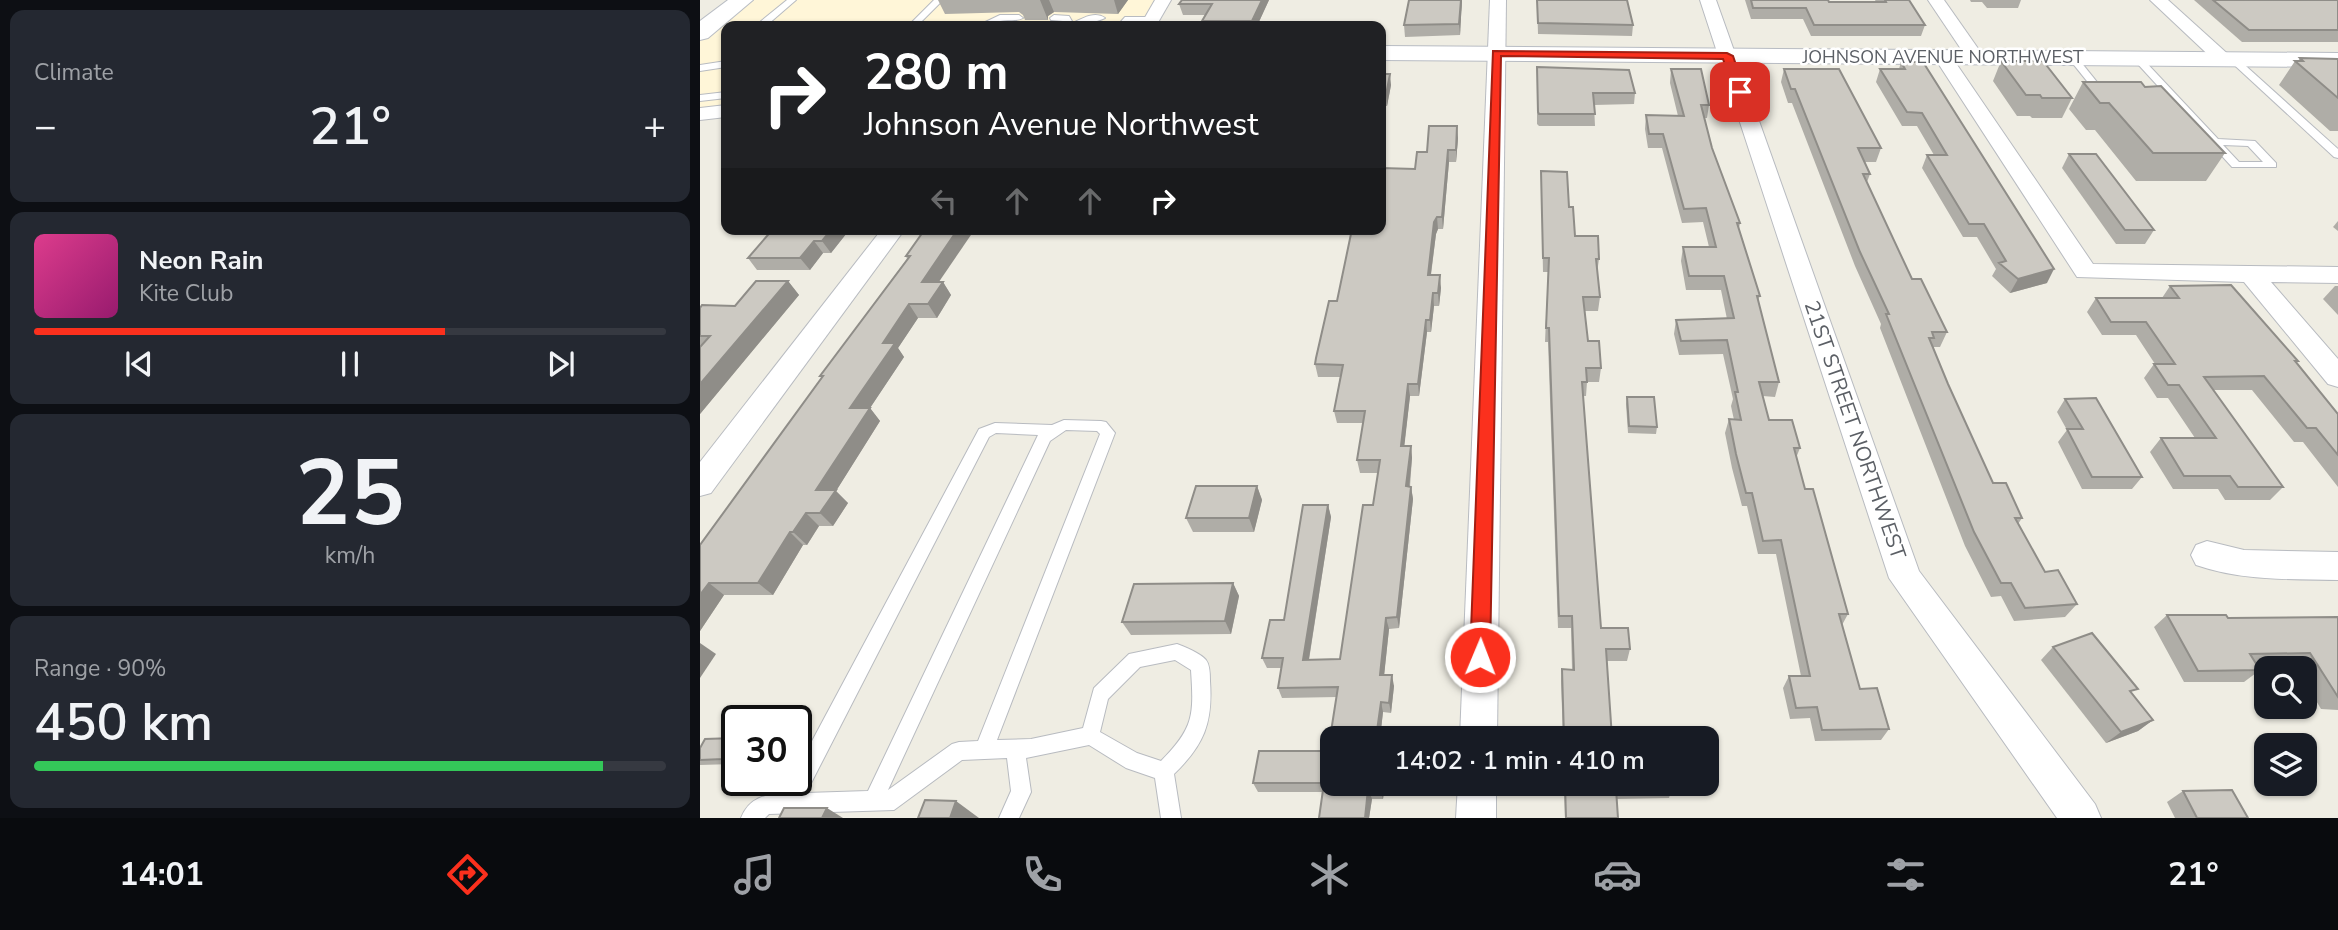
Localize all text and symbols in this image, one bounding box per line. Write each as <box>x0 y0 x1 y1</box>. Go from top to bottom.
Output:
text: 280 m <box>864 39 1008 106</box>
street label: JOHNSON AVENUE NORTHWEST <box>1801 45 2084 69</box>
icon: right <box>749 49 840 140</box>
text: Climate <box>34 57 114 88</box>
pin <box>1710 62 1770 122</box>
icon: arrive <box>1721 73 1759 111</box>
text: 21° <box>309 91 391 162</box>
text: − <box>34 101 57 152</box>
text: + <box>643 101 666 152</box>
text: Johnson Avenue Northwest <box>864 103 1258 146</box>
icon: left <box>925 182 963 220</box>
icon: ahead <box>998 182 1036 220</box>
icon: ahead <box>1071 182 1109 220</box>
icon: right <box>1144 182 1182 220</box>
text: Neon Rain <box>139 243 264 278</box>
text: Kite Club <box>139 278 233 309</box>
street label: 21ST STREET NORTHWEST <box>1798 297 1913 563</box>
icon: previous <box>120 345 158 383</box>
icon: pause <box>331 345 369 383</box>
icon: next <box>542 345 580 383</box>
text: 25 <box>295 432 405 556</box>
text: km/h <box>325 540 375 571</box>
position arrow <box>1443 620 1517 694</box>
text: Range · 90% <box>34 653 166 684</box>
map controls <box>2254 656 2317 796</box>
button: search <box>2254 656 2317 719</box>
text: 450 km <box>34 687 213 758</box>
speed limit sign: 30 <box>721 705 812 796</box>
button: layers <box>2254 733 2317 796</box>
text: 14:02 · 1 min · 410 m <box>1394 743 1645 778</box>
icon: directions <box>443 850 492 899</box>
icon: music <box>730 850 779 899</box>
icon: phone <box>1018 850 1067 899</box>
icon: climate <box>1305 850 1354 899</box>
icon: car <box>1593 850 1642 899</box>
icon: filters <box>1881 850 1930 899</box>
text: 14:01 <box>119 853 204 896</box>
text: 21° <box>2168 853 2219 896</box>

